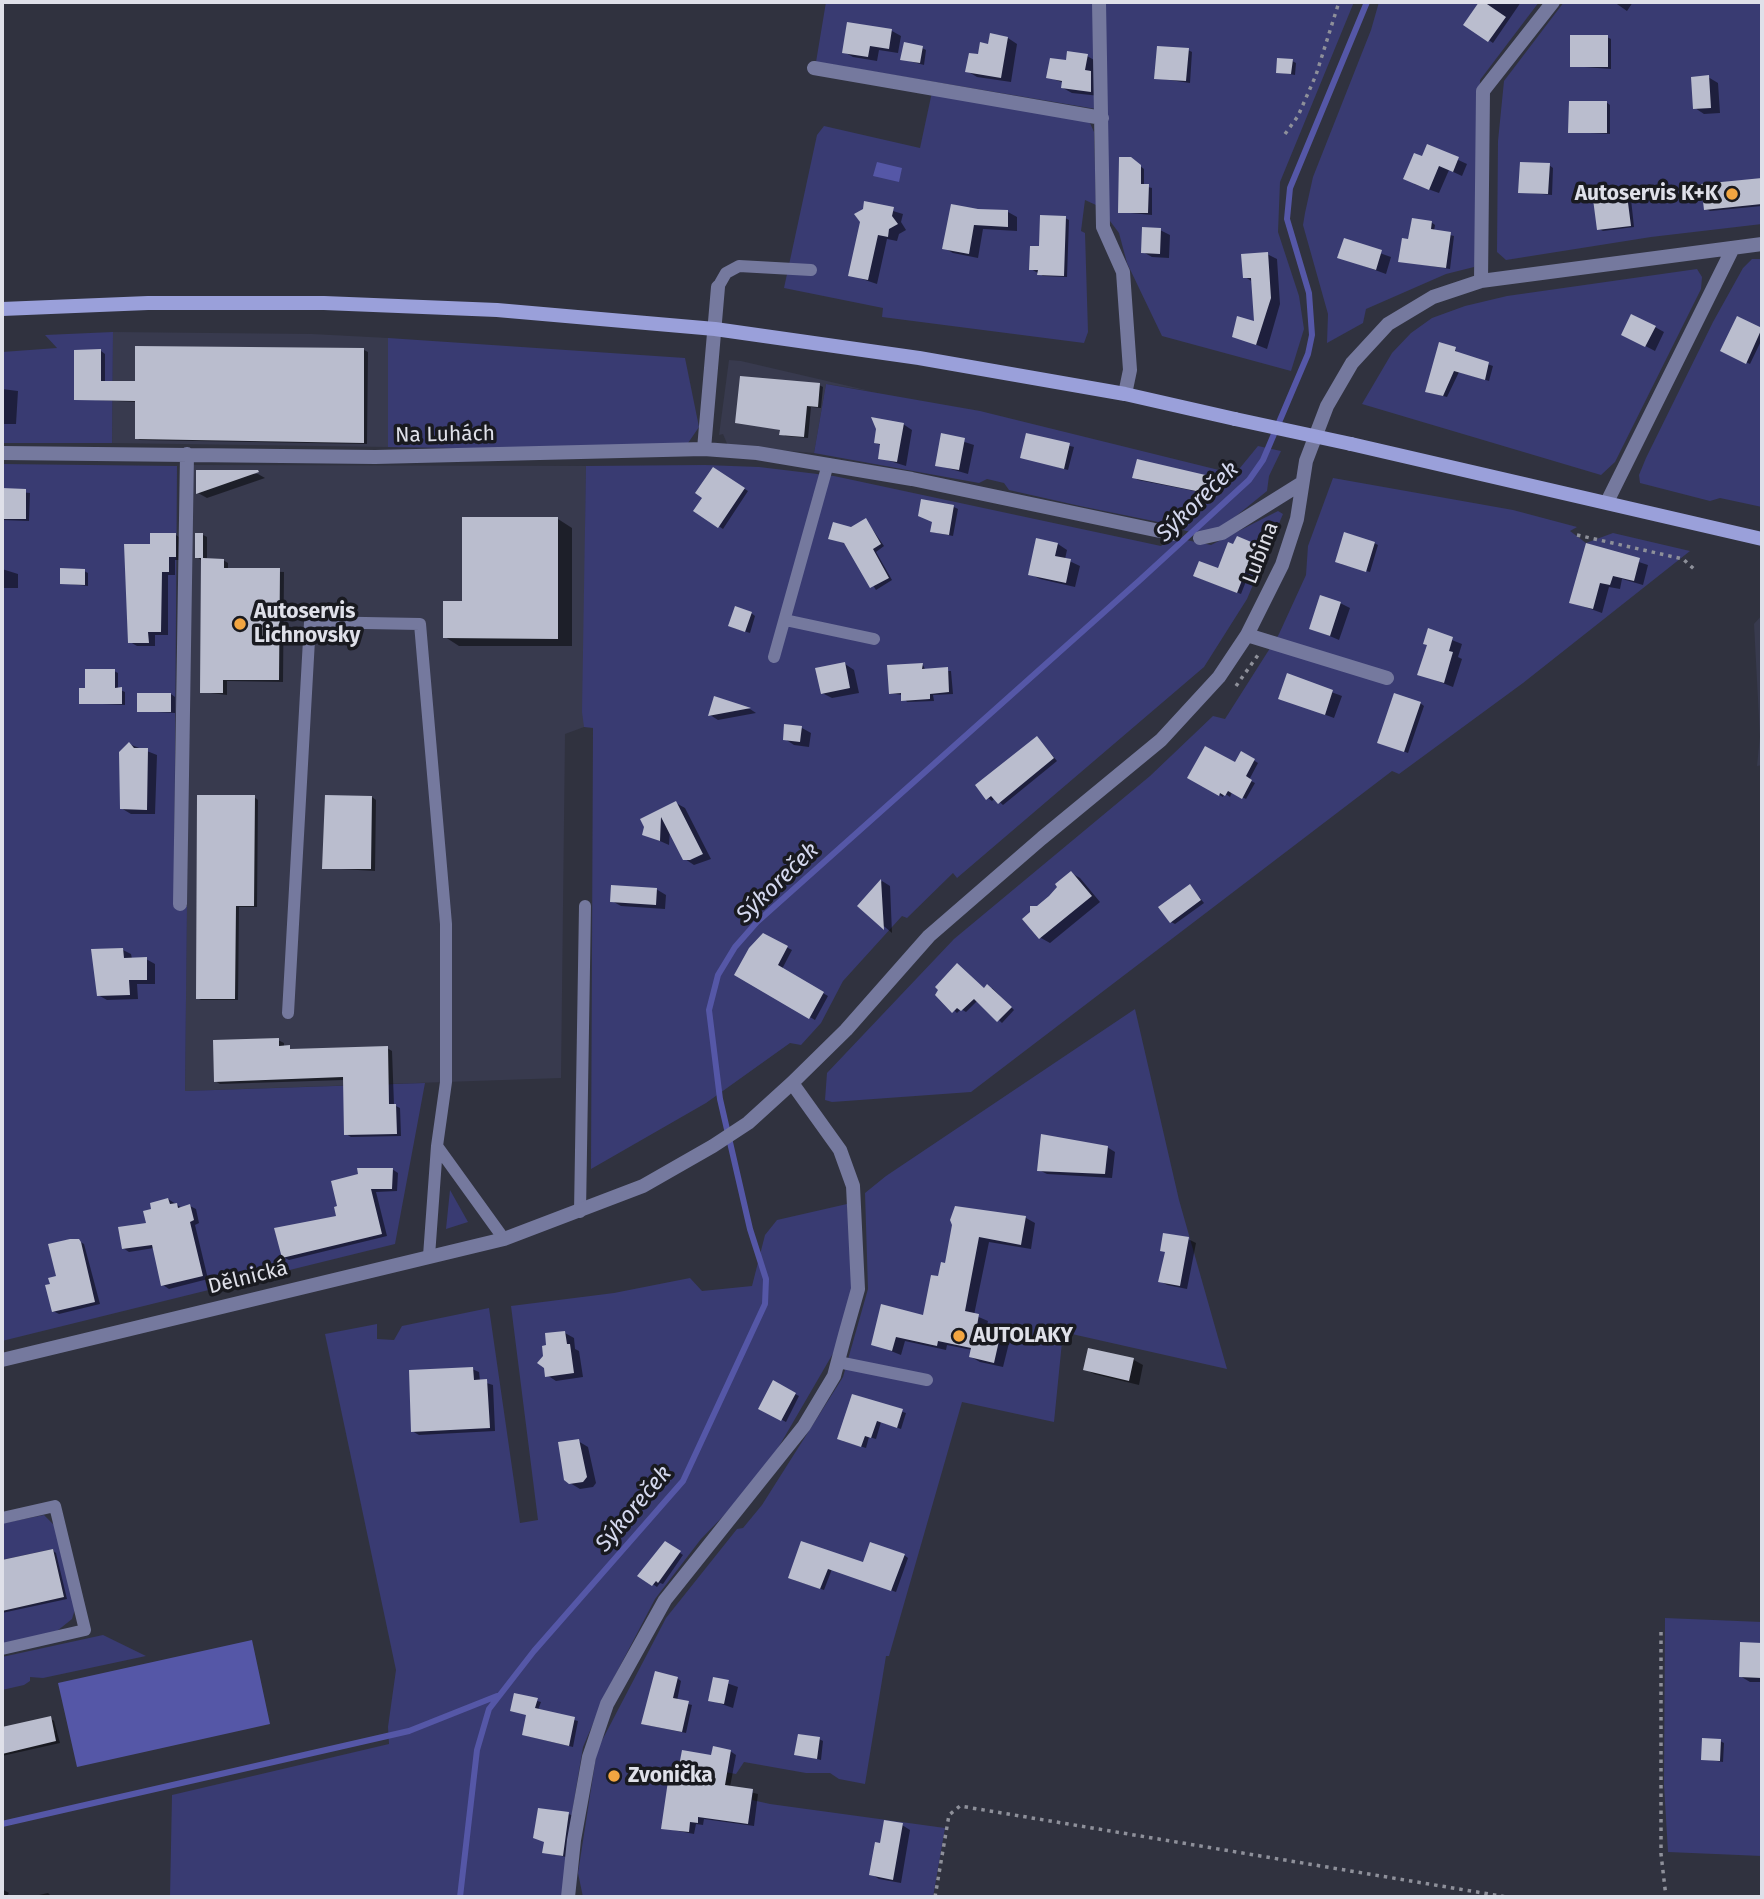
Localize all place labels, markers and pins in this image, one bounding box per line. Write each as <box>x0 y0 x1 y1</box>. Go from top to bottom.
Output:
place label: Autoservis K+K <box>1575 181 1718 207</box>
marker: Autoservis K+K <box>1724 186 1740 202</box>
place label: Autoservis Lichnovsky <box>254 599 360 649</box>
marker: Autoservis Lichnovsky <box>232 616 248 632</box>
place label: AUTOLAKY <box>973 1323 1073 1349</box>
marker: AUTOLAKY <box>951 1328 967 1344</box>
place label: Zvonička <box>628 1763 713 1789</box>
marker: Zvonička <box>606 1768 622 1784</box>

